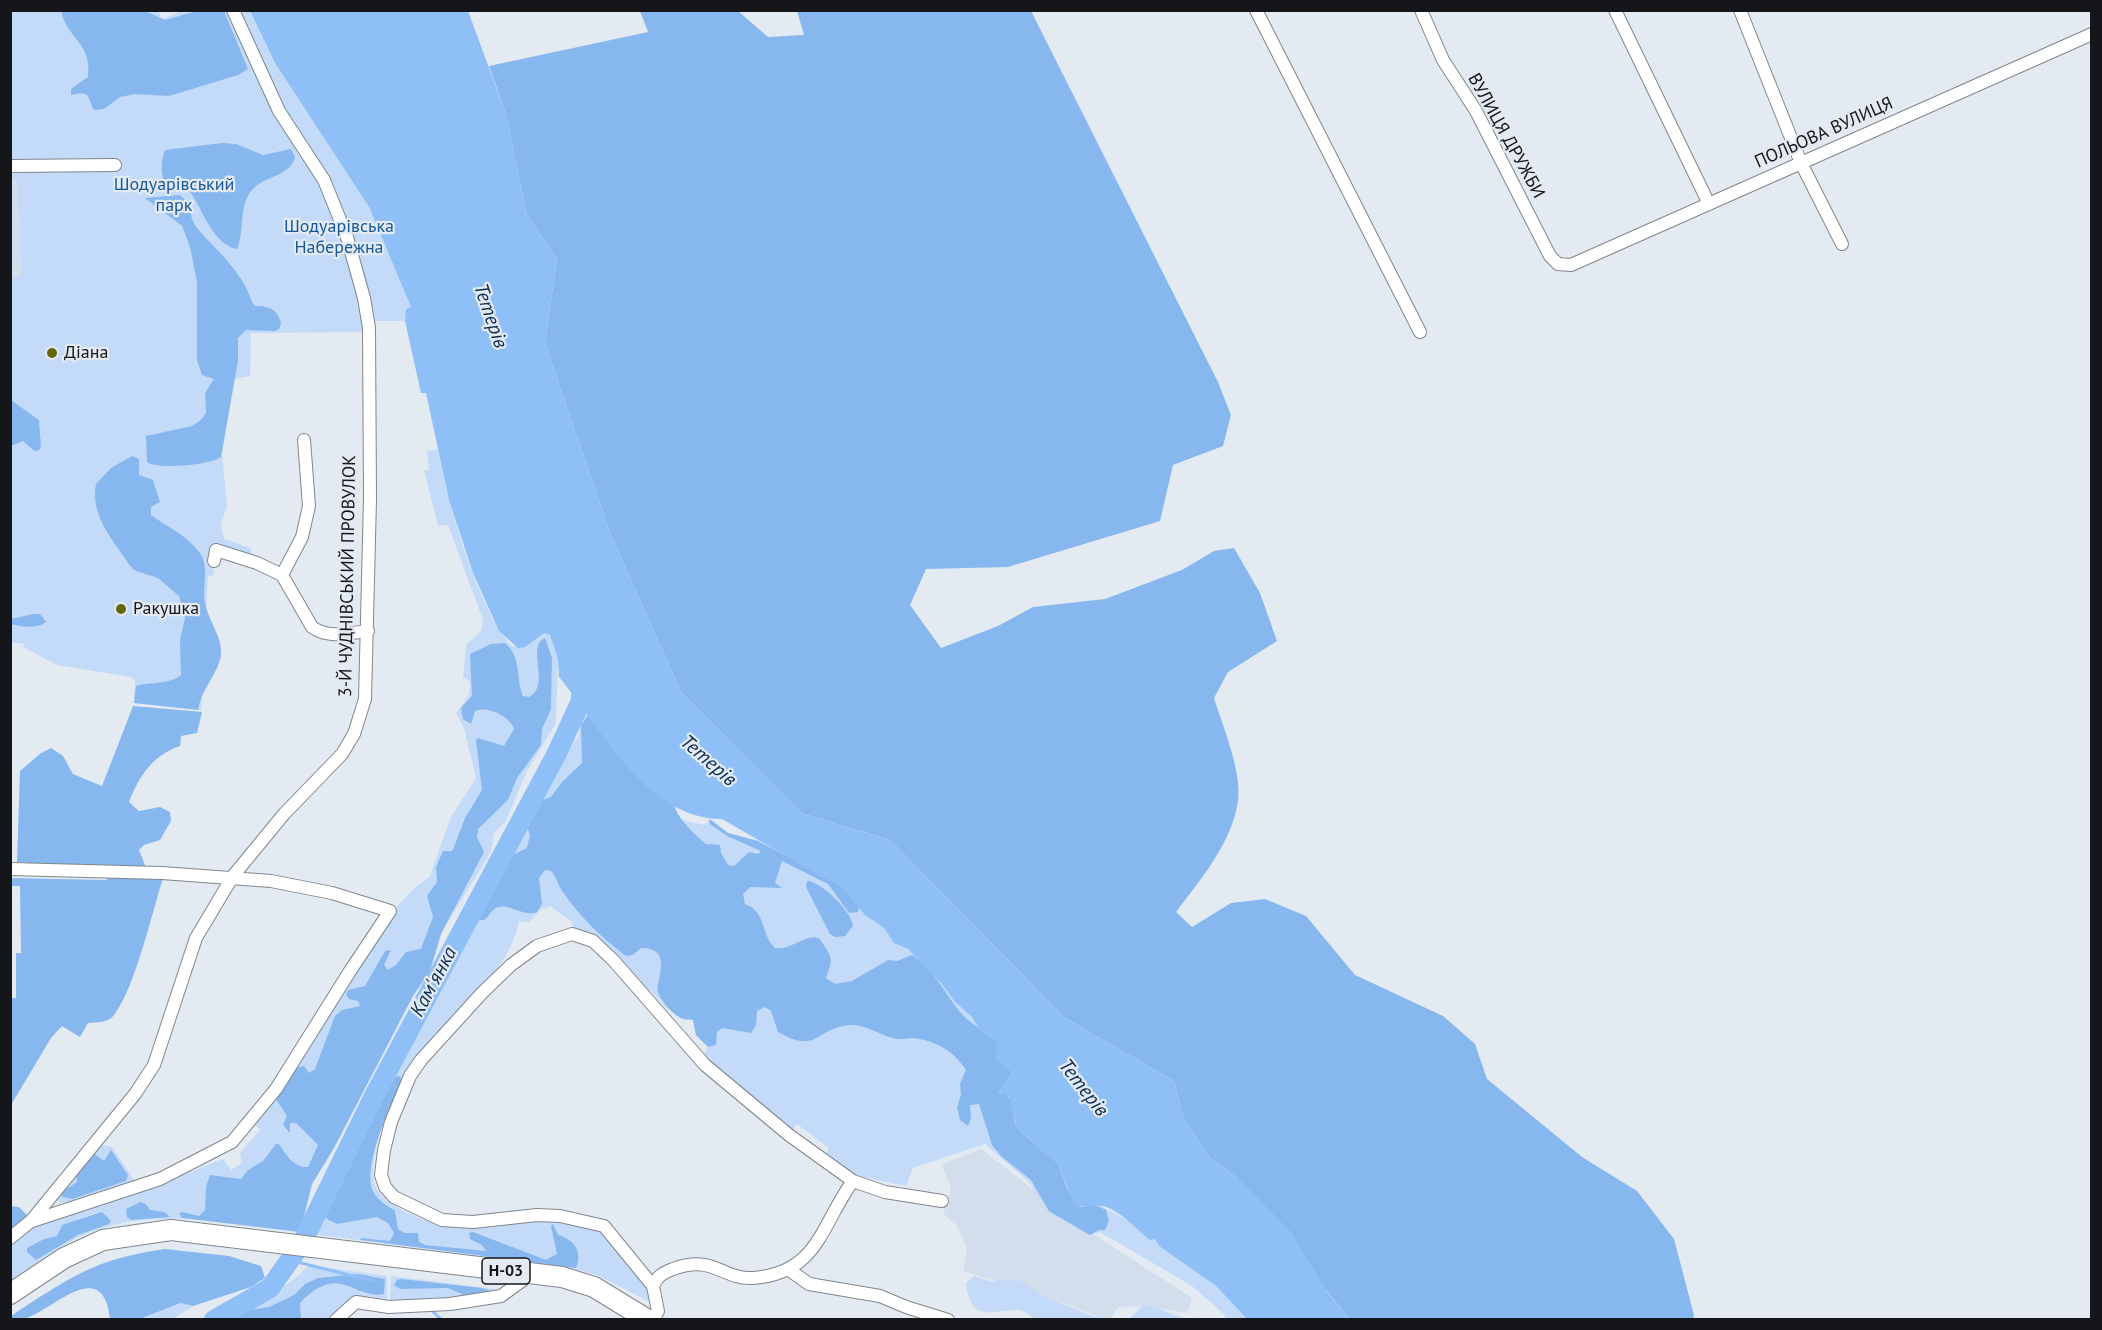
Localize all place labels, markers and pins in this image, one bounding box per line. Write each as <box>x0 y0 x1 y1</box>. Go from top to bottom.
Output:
place label: Діана <box>64 342 108 364</box>
marker: Діана <box>45 346 59 360</box>
place label: Ракушка <box>133 598 199 620</box>
marker: Ракушка <box>114 602 128 616</box>

